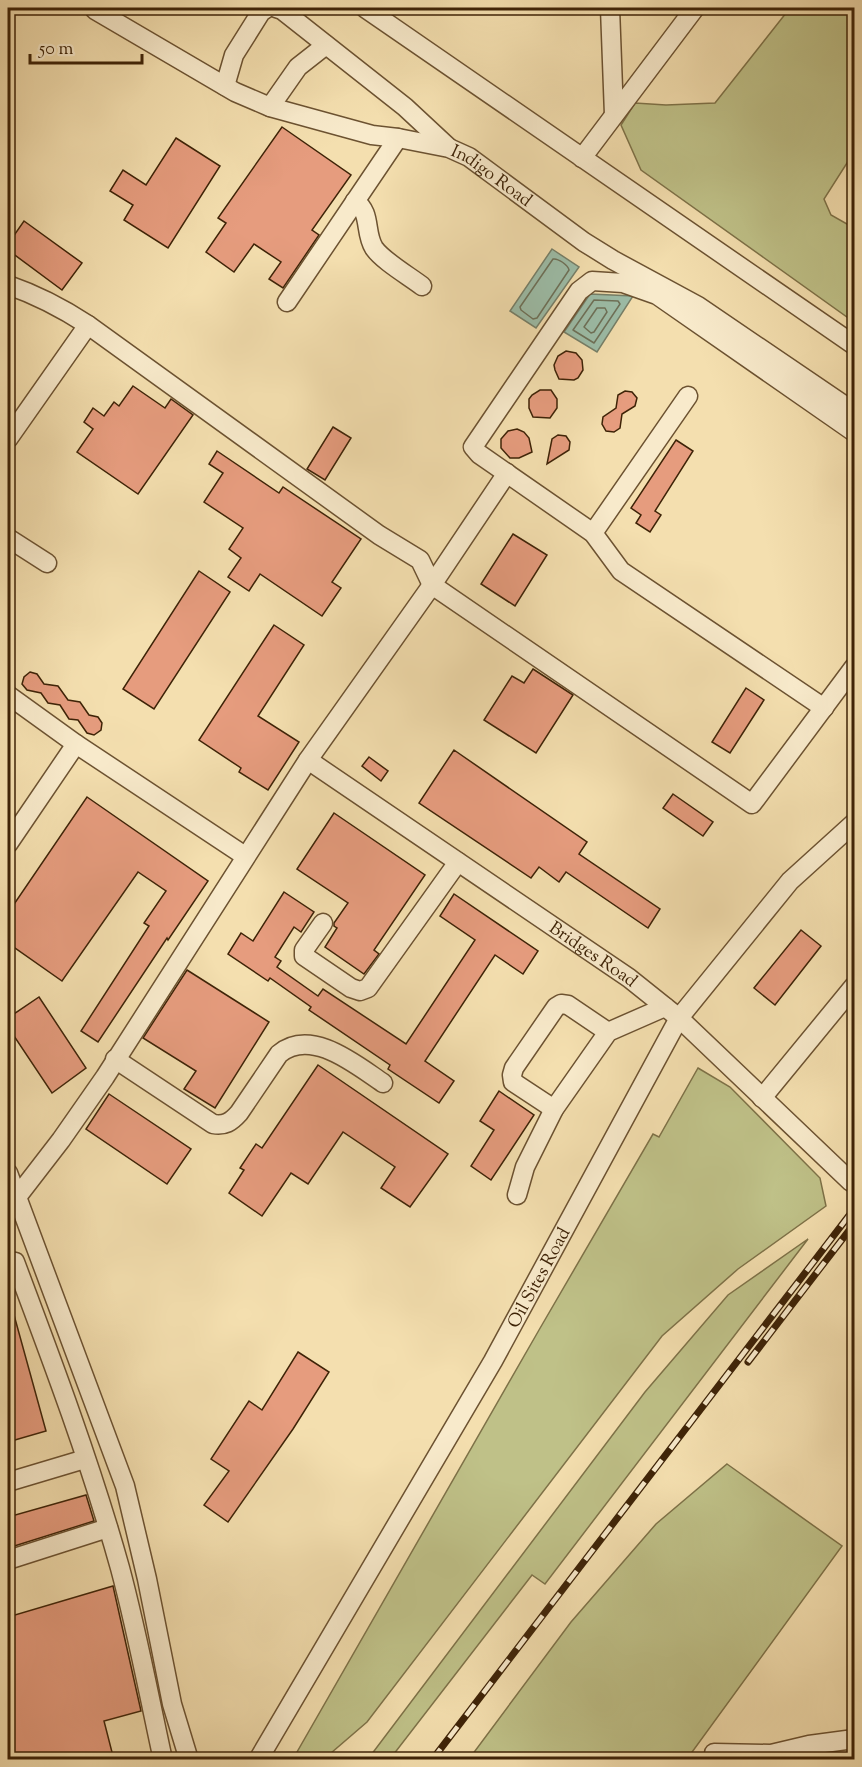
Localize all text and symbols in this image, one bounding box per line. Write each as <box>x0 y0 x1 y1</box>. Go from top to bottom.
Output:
scale bar <box>30 27 142 65</box>
text: 50 m <box>38 37 74 63</box>
street label: Indigo Road <box>446 139 537 214</box>
street label: Bridges Road <box>543 916 642 995</box>
street label: Oil Sites Road <box>502 1223 578 1334</box>

